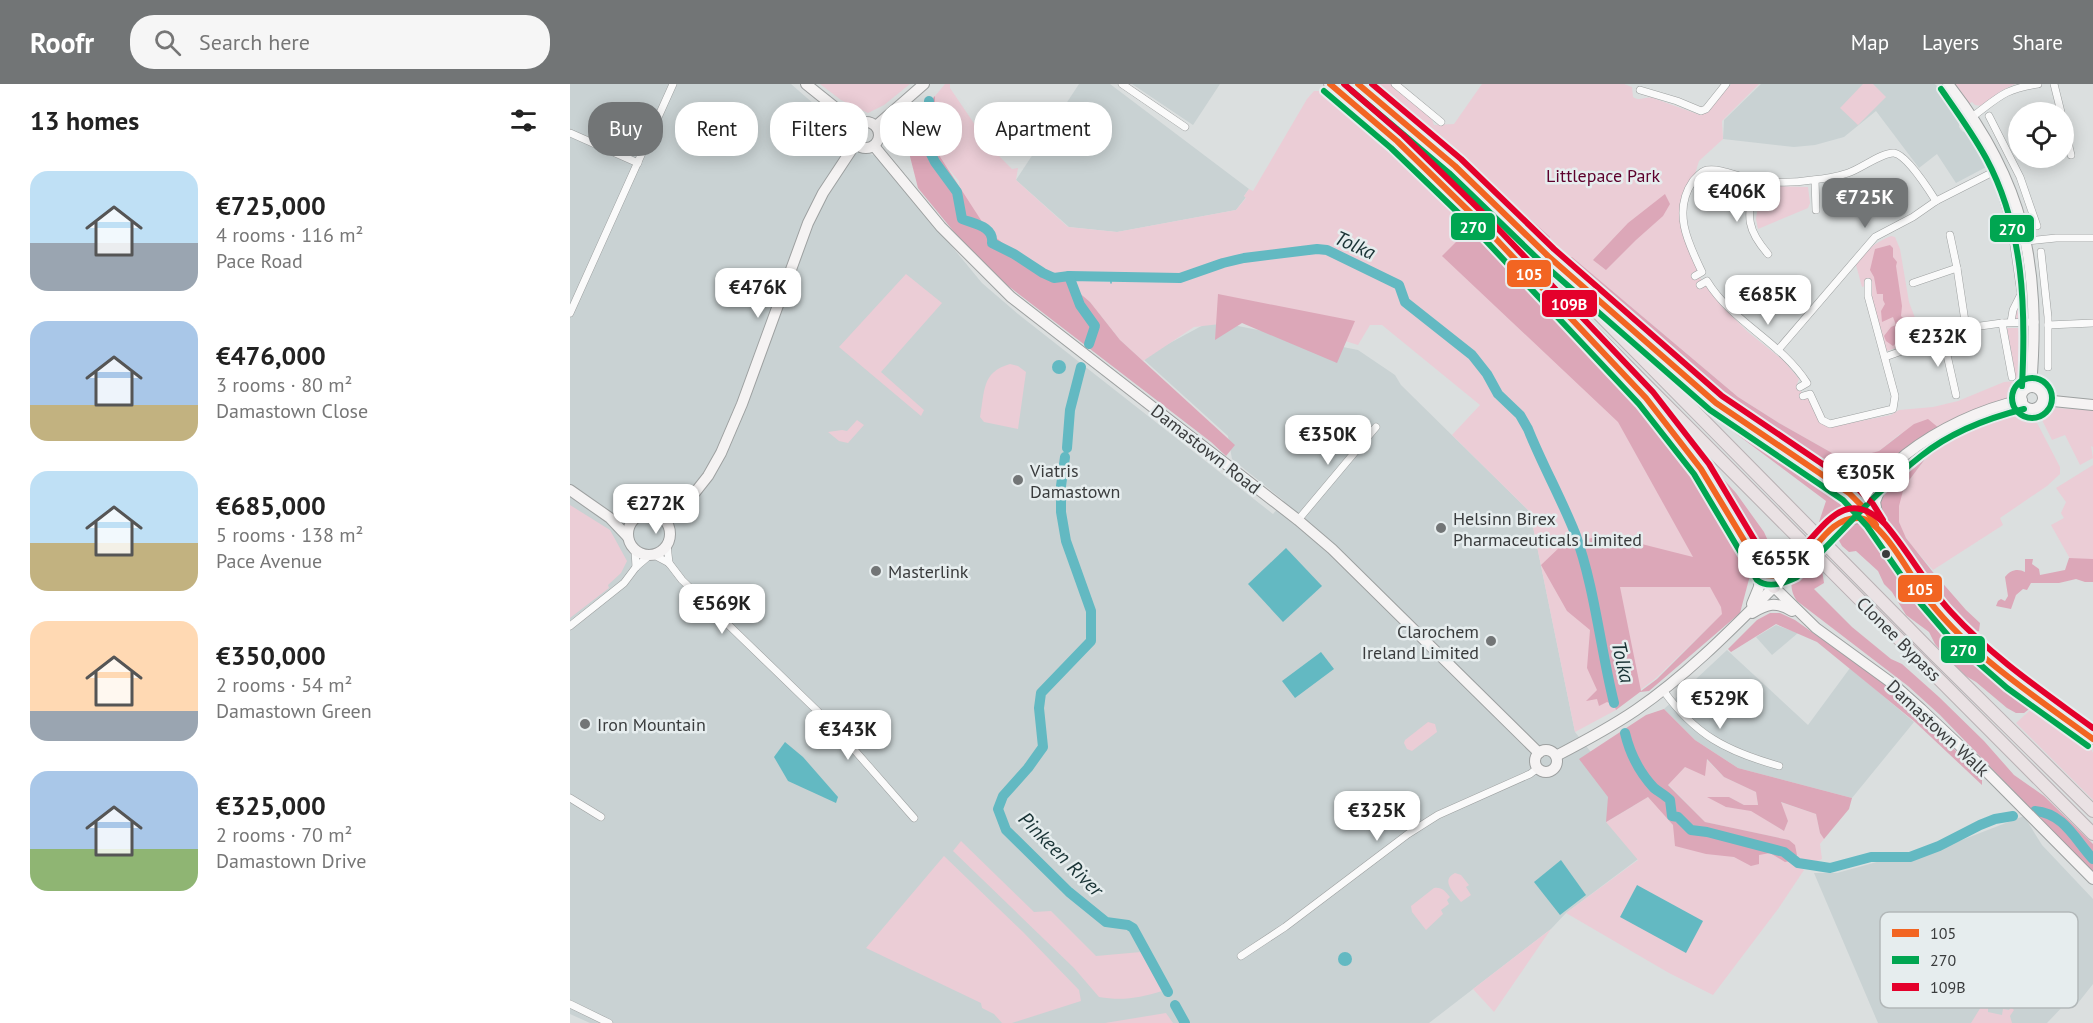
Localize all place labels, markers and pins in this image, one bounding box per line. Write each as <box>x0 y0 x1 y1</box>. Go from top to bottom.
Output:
pin: €406K <box>1695 172 1779 223</box>
pin: €725K <box>1823 178 1907 229</box>
pin: €476K <box>716 268 800 319</box>
pin: €685K <box>1726 275 1810 326</box>
pin: €232K <box>1896 317 1980 368</box>
pin: €350K <box>1286 415 1370 466</box>
pin: €305K <box>1824 453 1908 504</box>
place label: Viatris Damastown <box>1029 459 1120 503</box>
marker: Viatris Damastown <box>1011 473 1025 487</box>
pin: €272K <box>614 484 698 535</box>
place label: Helsinn Birex Pharmaceuticals Limited <box>1453 507 1642 551</box>
marker: Helsinn Birex Pharmaceuticals Limited <box>1434 521 1448 535</box>
pin: €655K <box>1739 539 1823 590</box>
unlabelled marker <box>1880 548 1892 560</box>
place label: Masterlink <box>888 560 969 583</box>
marker: Masterlink <box>869 564 883 578</box>
pin: €569K <box>680 584 764 635</box>
place label: Clarochem Ireland Limited <box>1362 620 1479 664</box>
marker: Clarochem Ireland Limited <box>1484 634 1498 648</box>
pin: €529K <box>1678 679 1762 730</box>
pin: €343K <box>806 710 890 761</box>
place label: Iron Mountain <box>597 713 706 736</box>
marker: Iron Mountain <box>578 717 592 731</box>
pin: €325K <box>1335 791 1419 842</box>

